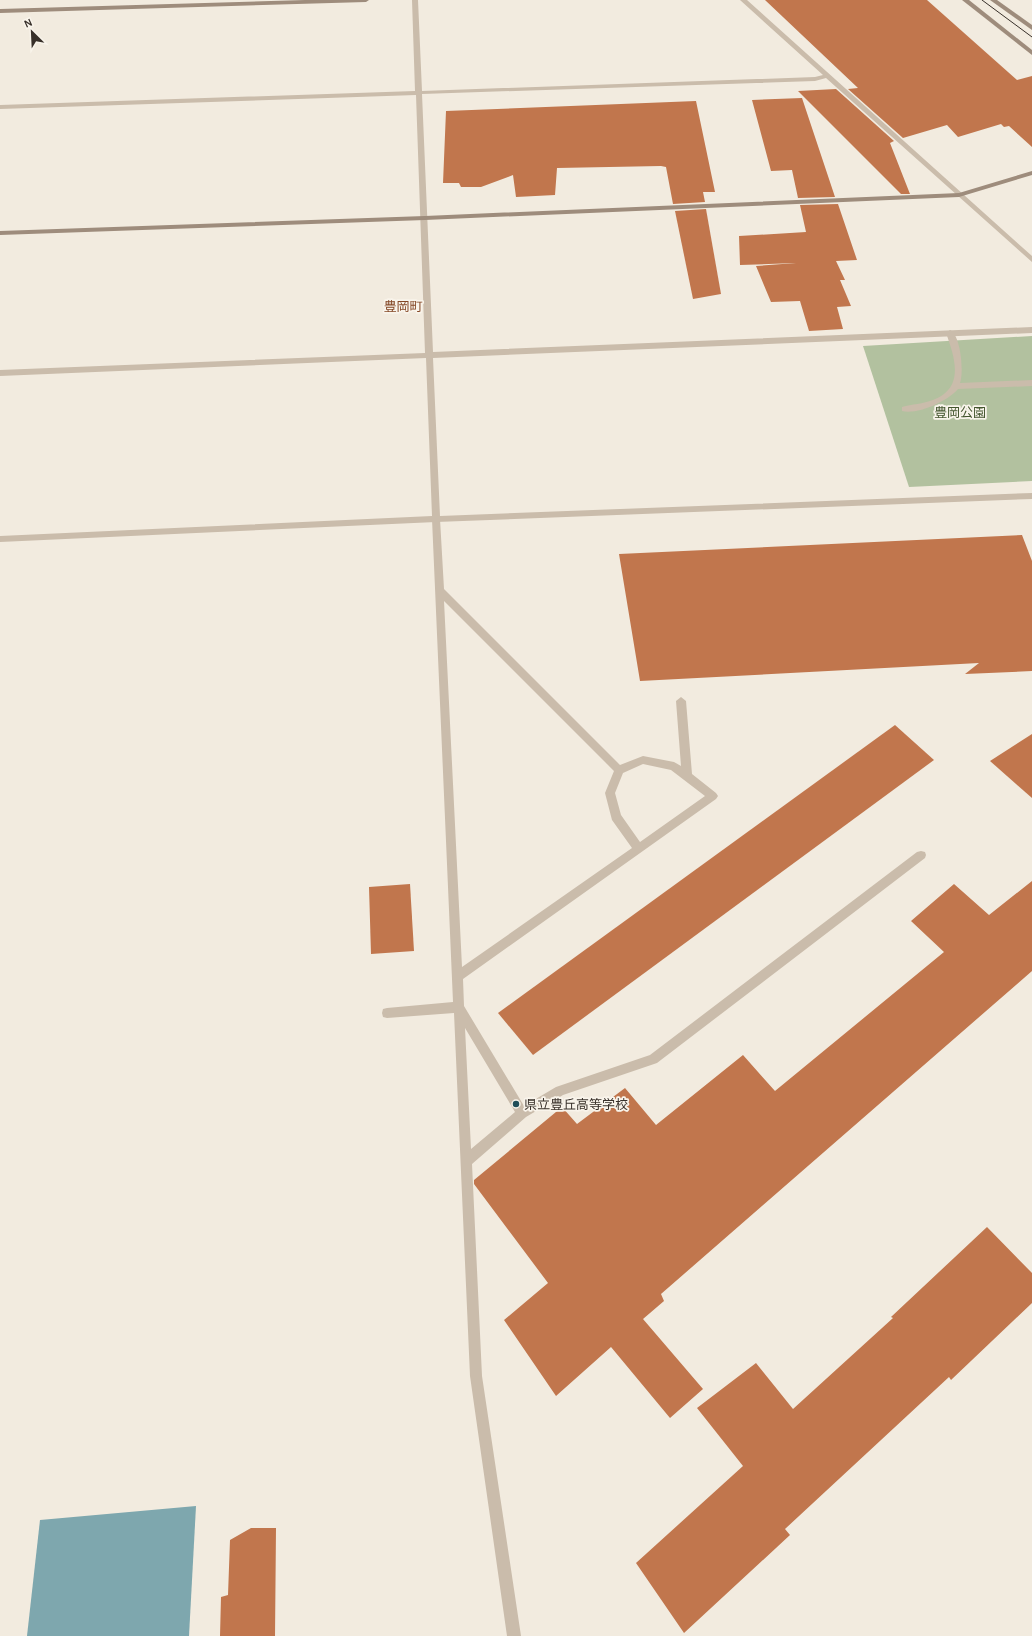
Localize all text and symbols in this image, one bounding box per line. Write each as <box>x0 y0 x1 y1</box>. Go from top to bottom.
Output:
north arrow <box>12 12 52 52</box>
text: N <box>22 16 34 31</box>
district label: 豊岡町 <box>383 299 423 314</box>
park label: 豊岡公園 <box>934 405 986 420</box>
place label: 県立豊丘高等学校 <box>524 1097 628 1112</box>
marker: 県立豊丘高等学校 <box>511 1099 521 1109</box>

